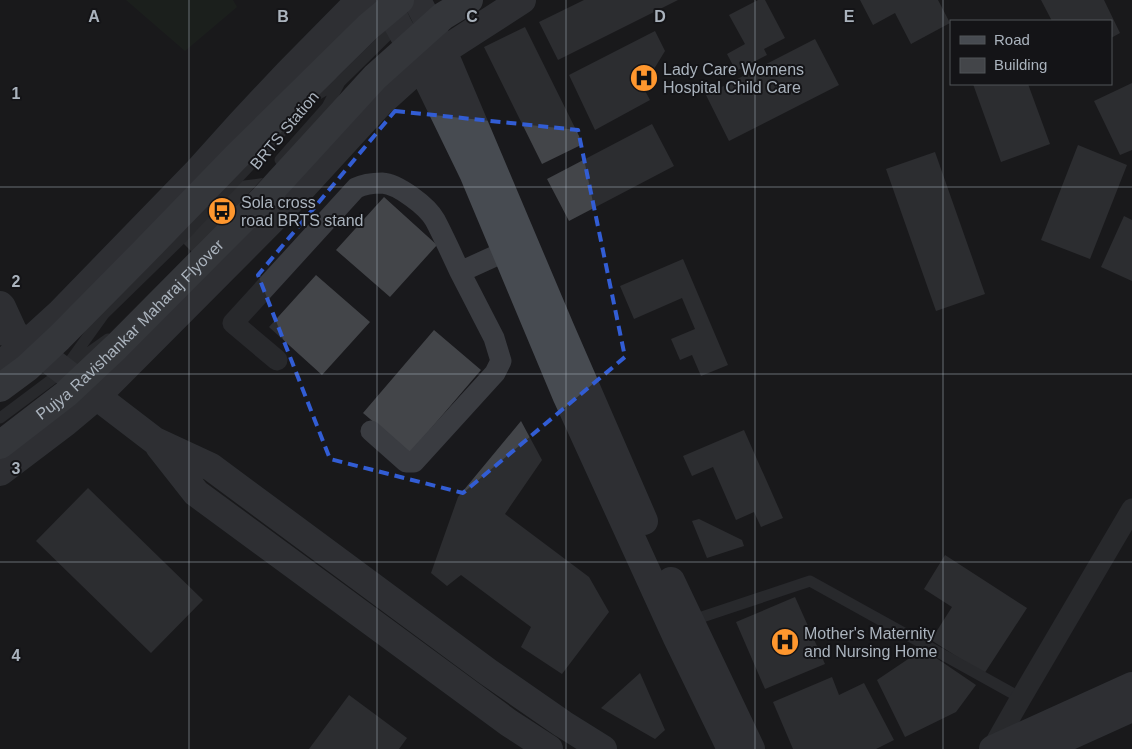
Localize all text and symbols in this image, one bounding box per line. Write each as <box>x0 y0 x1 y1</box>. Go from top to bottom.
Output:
text: A <box>88 8 100 25</box>
text: B <box>277 8 289 25</box>
text: C <box>466 8 478 25</box>
text: D <box>654 8 666 25</box>
text: E <box>844 8 855 25</box>
legend <box>950 20 1112 85</box>
text: Road <box>994 31 1030 48</box>
text: Building <box>994 56 1047 73</box>
place label: Lady Care Womens Hospital Child Care <box>663 61 804 96</box>
hospital icon: Lady Care Womens Hospital Child Care <box>629 63 659 93</box>
text: 1 <box>12 85 21 102</box>
street label: BRTS Station <box>247 88 322 173</box>
place label: Sola cross road BRTS stand <box>241 194 363 229</box>
bus stop icon: Sola cross road BRTS stand <box>207 196 237 226</box>
street label: Pujya Ravishankar Maharaj Flyover <box>33 236 227 423</box>
text: 2 <box>12 273 21 290</box>
text: 3 <box>12 460 21 477</box>
place label: Mother's Maternity and Nursing Home <box>804 625 938 660</box>
hospital icon: Mother's Maternity and Nursing Home <box>770 627 800 657</box>
text: 4 <box>12 647 21 664</box>

